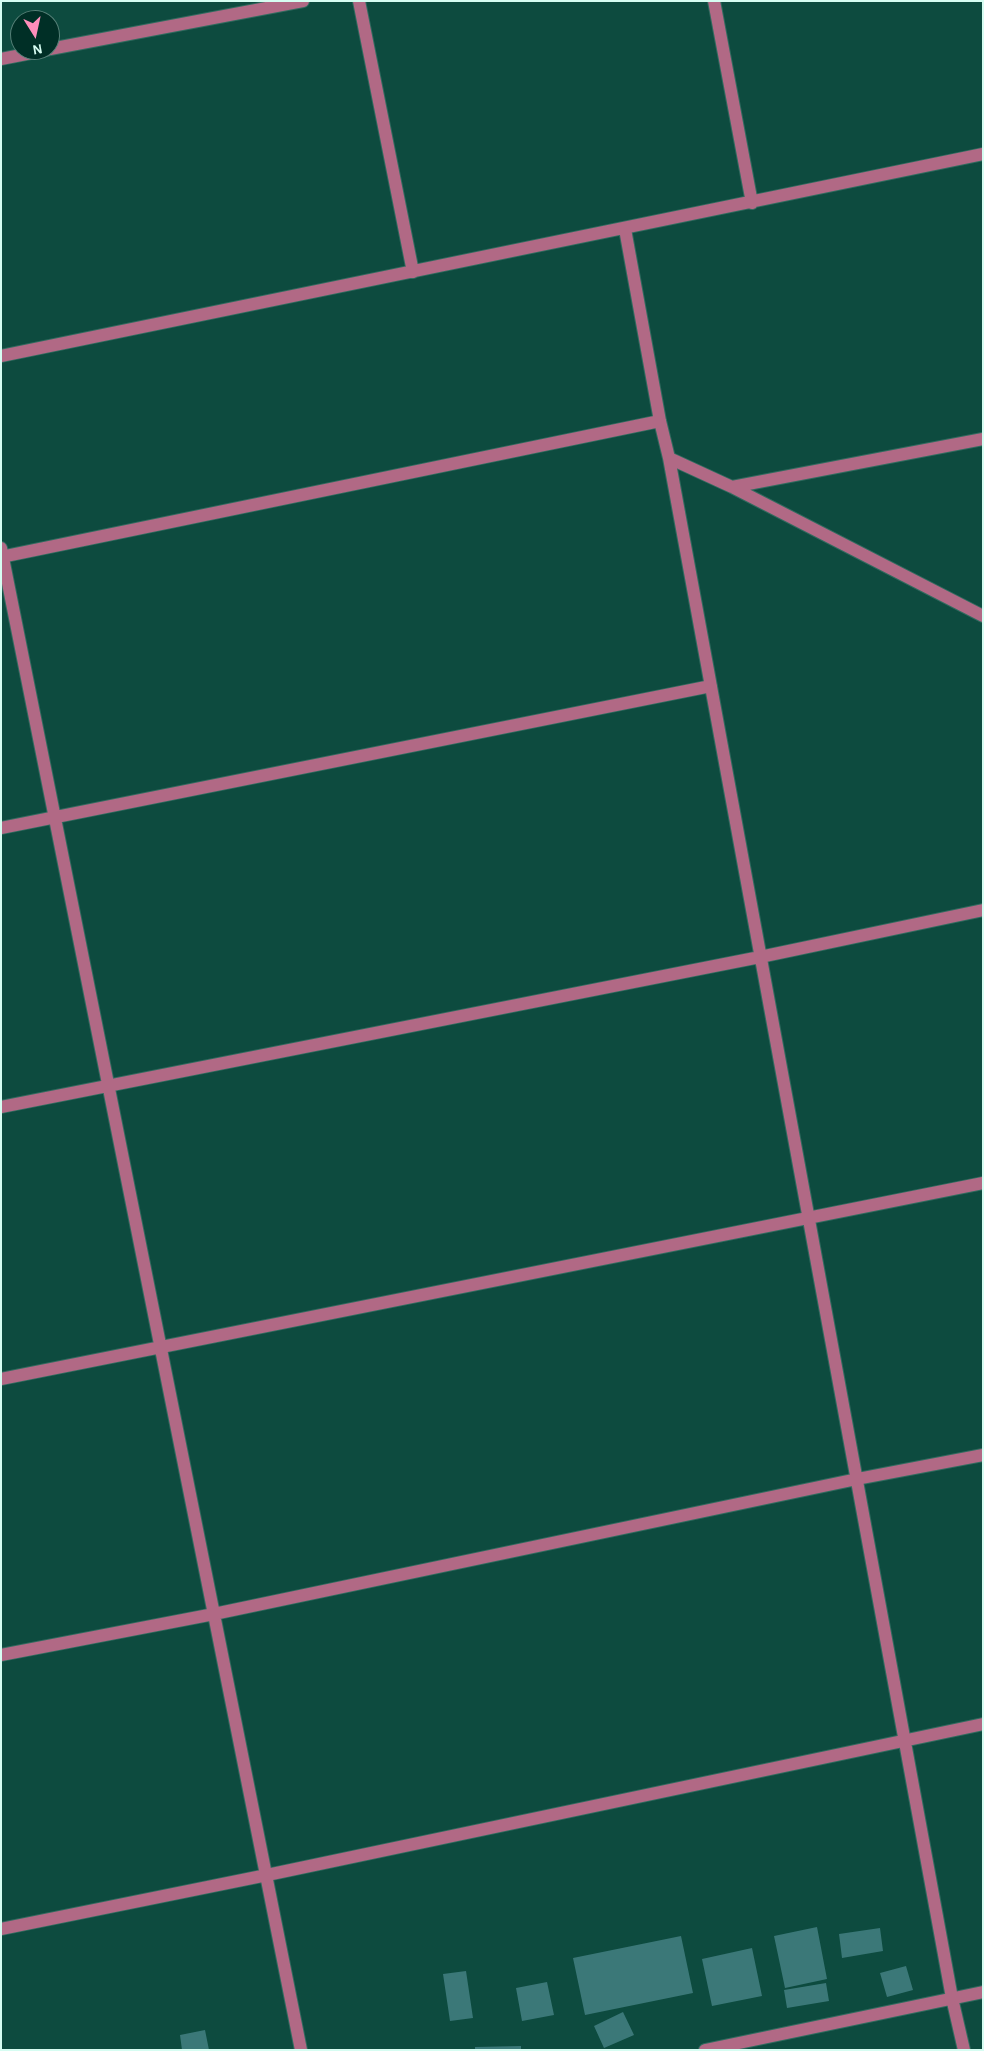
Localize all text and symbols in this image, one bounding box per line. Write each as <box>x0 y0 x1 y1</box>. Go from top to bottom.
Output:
north arrow <box>10 10 60 60</box>
text: N <box>31 41 43 57</box>

